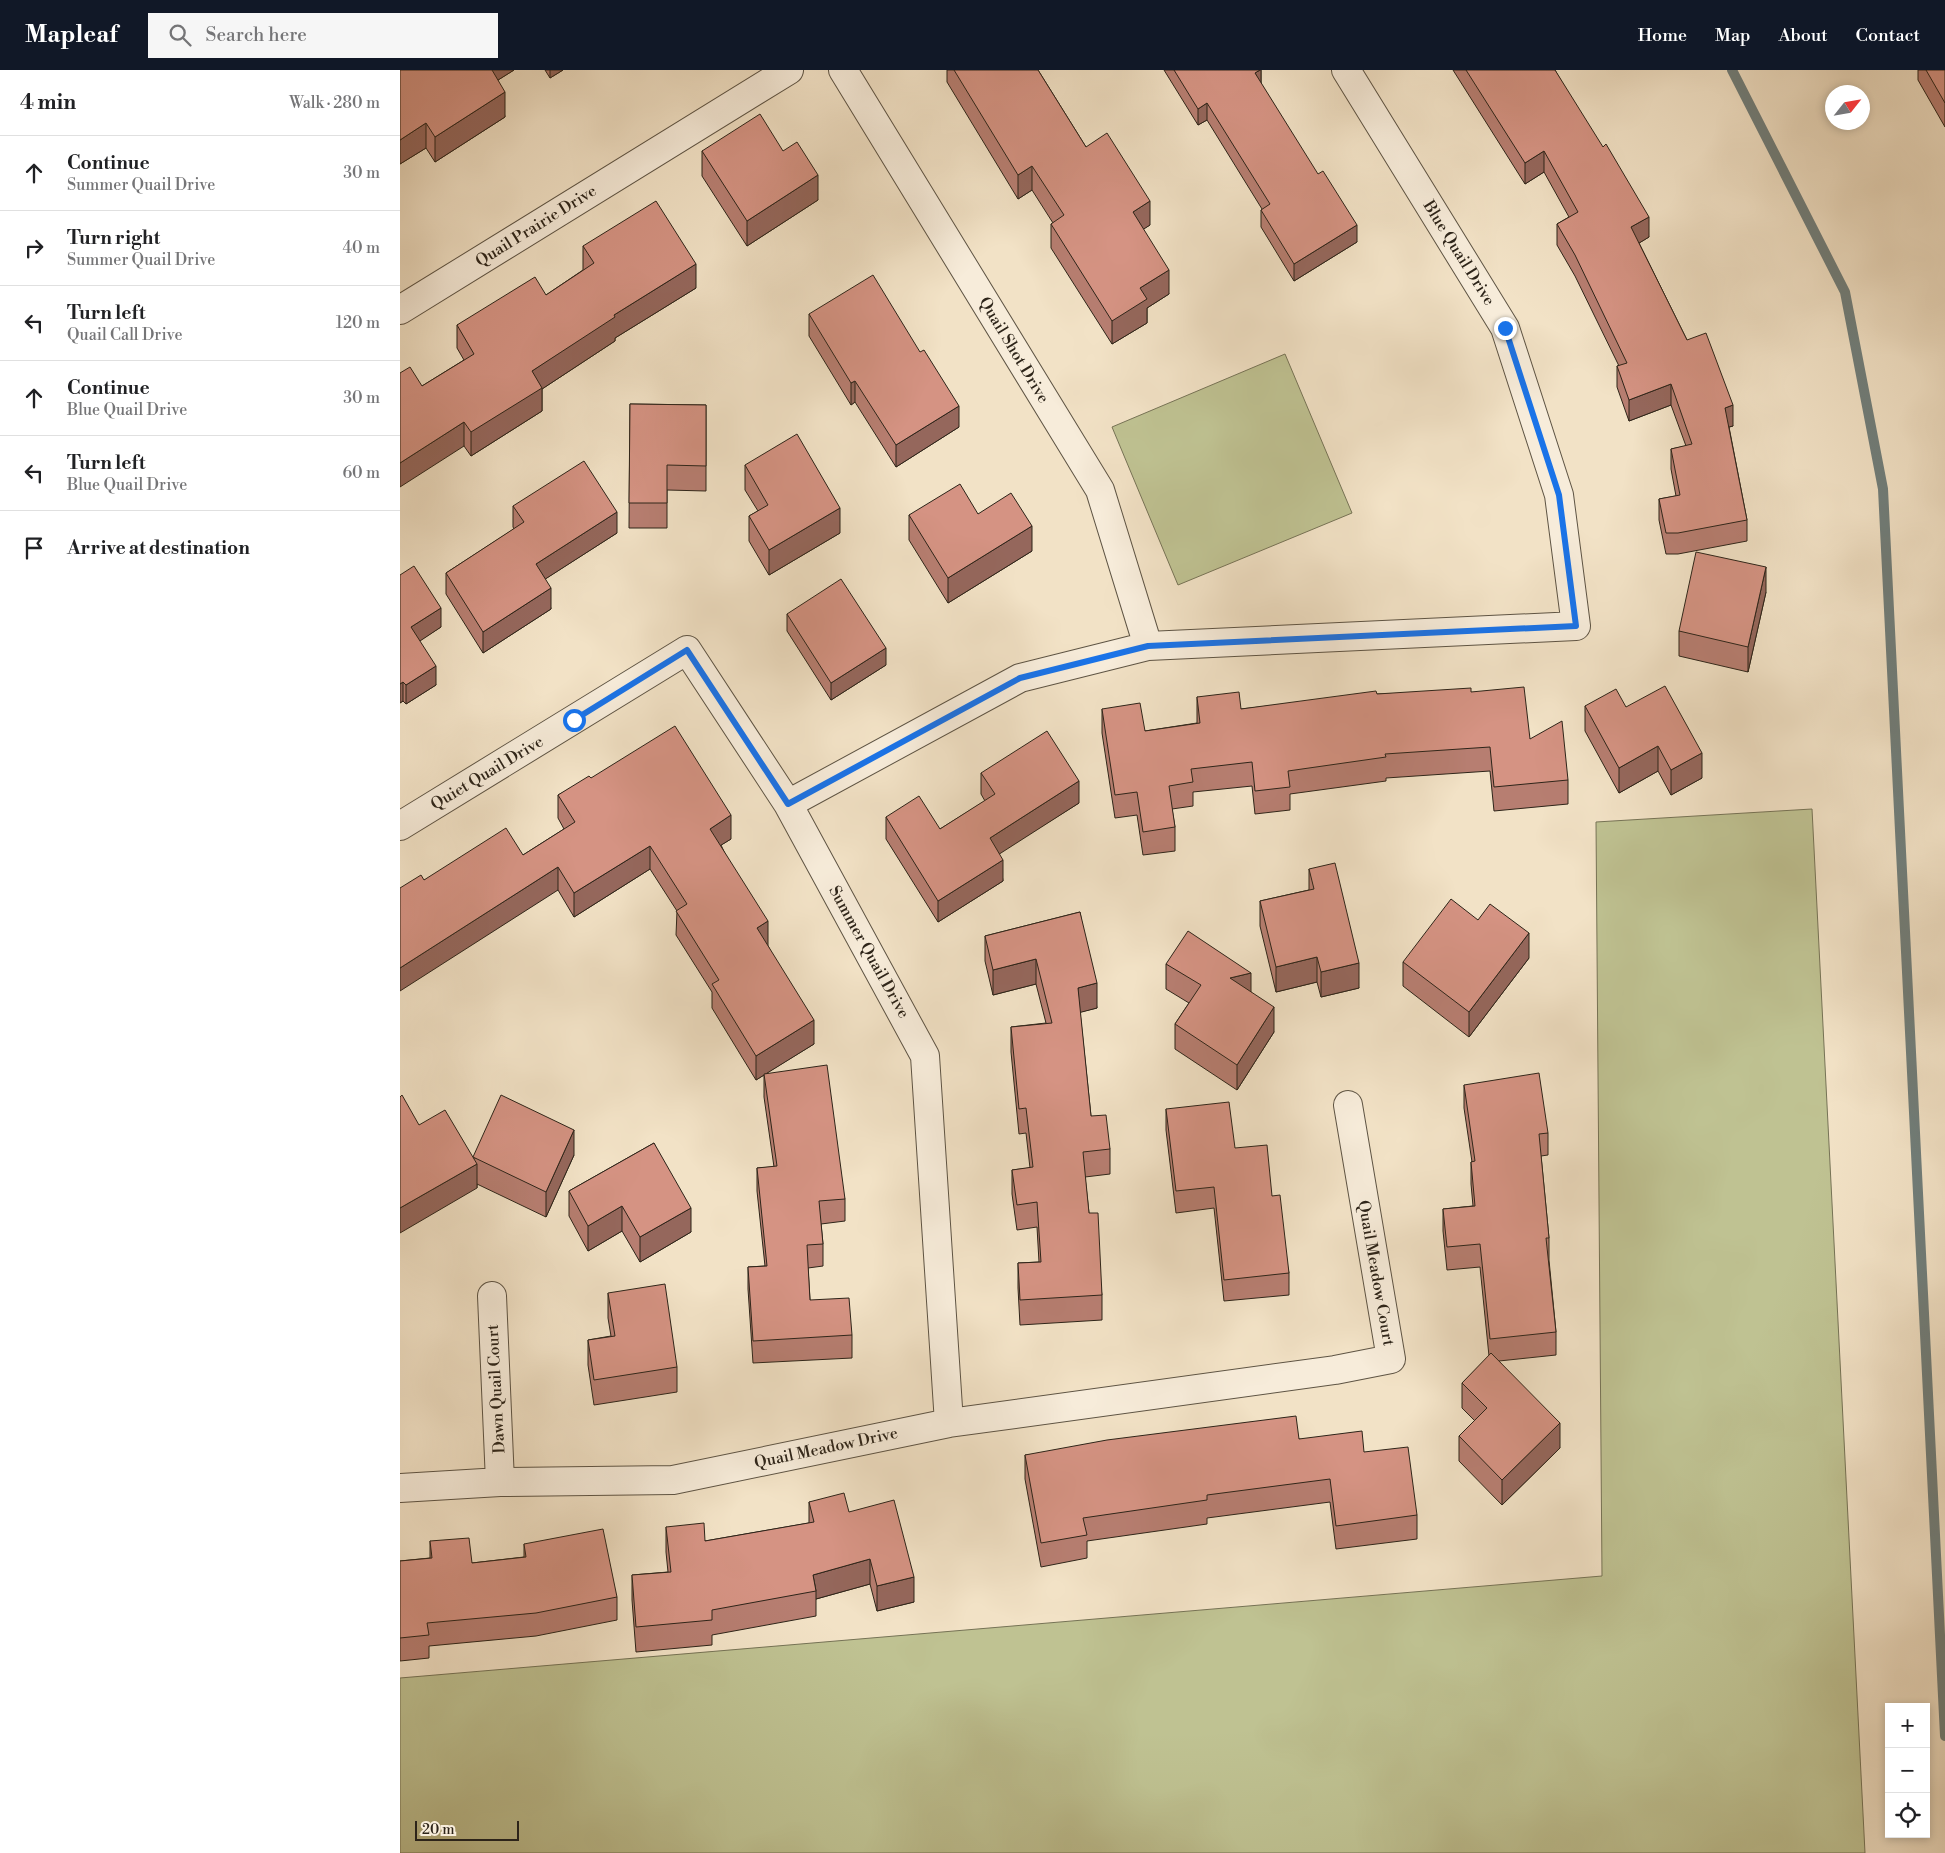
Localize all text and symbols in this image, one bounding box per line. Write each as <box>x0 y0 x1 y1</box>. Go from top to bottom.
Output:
search box <box>148 13 498 58</box>
text: Mapleaf <box>25 20 118 50</box>
icon: search <box>166 21 194 49</box>
text: Search here <box>206 23 307 47</box>
text: Home <box>1638 24 1687 47</box>
text: Map <box>1715 24 1751 47</box>
text: About <box>1779 24 1828 47</box>
text: Contact <box>1856 24 1920 47</box>
north arrow <box>1825 85 1870 130</box>
text: 4 min <box>20 90 76 116</box>
text: Walk · 280 m <box>289 93 380 113</box>
text: Continue <box>67 151 150 175</box>
icon: ahead <box>20 159 48 187</box>
text: 30 m <box>343 163 380 183</box>
text: Summer Quail Drive <box>67 175 215 195</box>
street label: Quail Prairie Drive <box>472 181 600 271</box>
street label: Blue Quail Drive <box>1418 196 1499 309</box>
text: Turn right <box>67 226 160 250</box>
icon: right <box>20 234 48 262</box>
text: 40 m <box>343 238 380 258</box>
text: Summer Quail Drive <box>67 250 215 270</box>
street label: Quail Shot Drive <box>974 293 1054 407</box>
text: Turn left <box>67 301 146 325</box>
icon: left <box>20 309 48 337</box>
text: 120 m <box>336 313 380 333</box>
route end <box>1494 317 1517 340</box>
text: Quail Call Drive <box>67 325 183 345</box>
text: Continue <box>67 376 150 400</box>
icon: ahead <box>20 384 48 412</box>
text: 30 m <box>343 388 380 408</box>
text: Blue Quail Drive <box>67 400 187 420</box>
text: Turn left <box>67 451 146 475</box>
icon: left <box>20 459 48 487</box>
text: 60 m <box>342 463 380 483</box>
text: Blue Quail Drive <box>67 475 187 495</box>
icon: arrive <box>20 534 48 562</box>
text: Arrive at destination <box>67 536 250 560</box>
route start <box>563 709 586 732</box>
street label: Quiet Quail Drive <box>427 732 547 814</box>
street label: Summer Quail Drive <box>824 882 914 1022</box>
street label: Quail Meadow Court <box>1353 1199 1399 1348</box>
street label: Dawn Quail Court <box>483 1324 509 1454</box>
street label: Quail Meadow Drive <box>752 1423 900 1473</box>
map controls <box>1885 1703 1930 1838</box>
button: + <box>1885 1703 1930 1748</box>
button: − <box>1885 1748 1930 1793</box>
button: locate <box>1885 1793 1930 1838</box>
scale bar <box>415 1818 519 1841</box>
text: 20 m <box>422 1821 454 1839</box>

